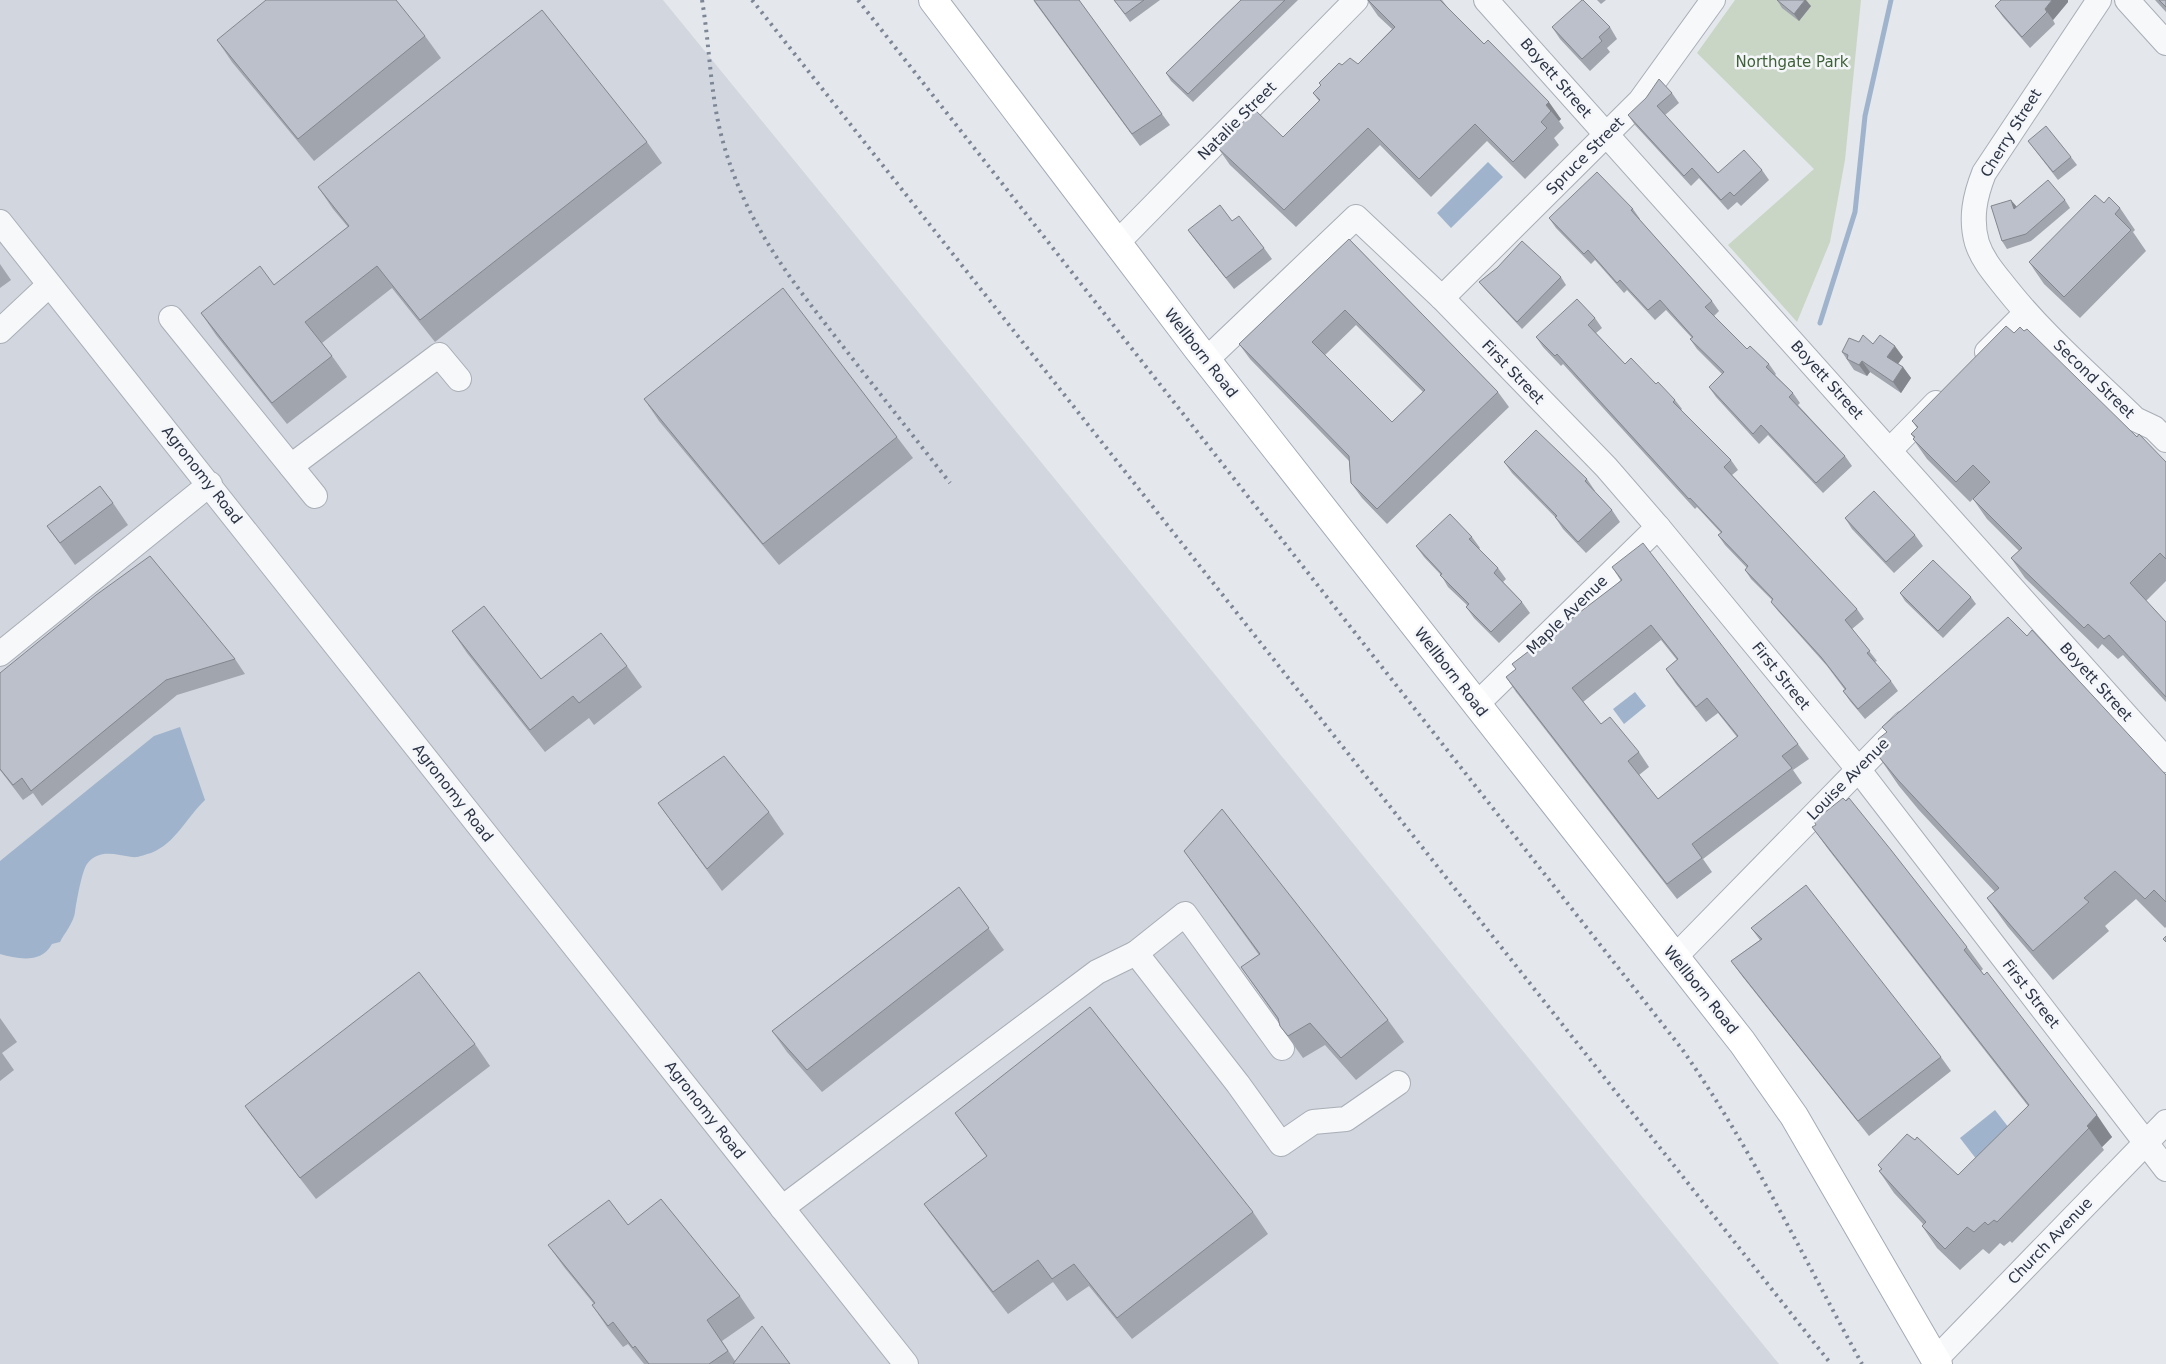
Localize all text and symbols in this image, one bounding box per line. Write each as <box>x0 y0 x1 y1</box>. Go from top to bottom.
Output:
street label: Boyett Street <box>1517 34 1596 122</box>
park label: Northgate Park <box>1736 53 1849 71</box>
street label: Natalie Street <box>1194 78 1280 164</box>
street label: Cherry Street <box>1977 86 2045 180</box>
street label: Spruce Street <box>1542 113 1628 199</box>
street label: Wellborn Road <box>1161 305 1241 401</box>
street label: First Street <box>1478 336 1548 408</box>
street label: Second Street <box>2050 336 2138 422</box>
street label: Boyett Street <box>1787 337 1867 423</box>
street label: Agronomy Road <box>158 422 246 528</box>
street label: Maple Avenue <box>1523 572 1611 658</box>
street label: Wellborn Road <box>1411 624 1491 720</box>
street label: First Street <box>1748 639 1814 714</box>
street label: Boyett Street <box>2056 639 2136 725</box>
street label: Louise Avenue <box>1803 734 1893 824</box>
street label: Agronomy Road <box>409 740 497 846</box>
street label: Wellborn Road <box>1660 942 1742 1038</box>
street label: First Street <box>1999 956 2063 1032</box>
street label: Agronomy Road <box>661 1057 749 1163</box>
street label: Church Avenue <box>2004 1194 2096 1288</box>

